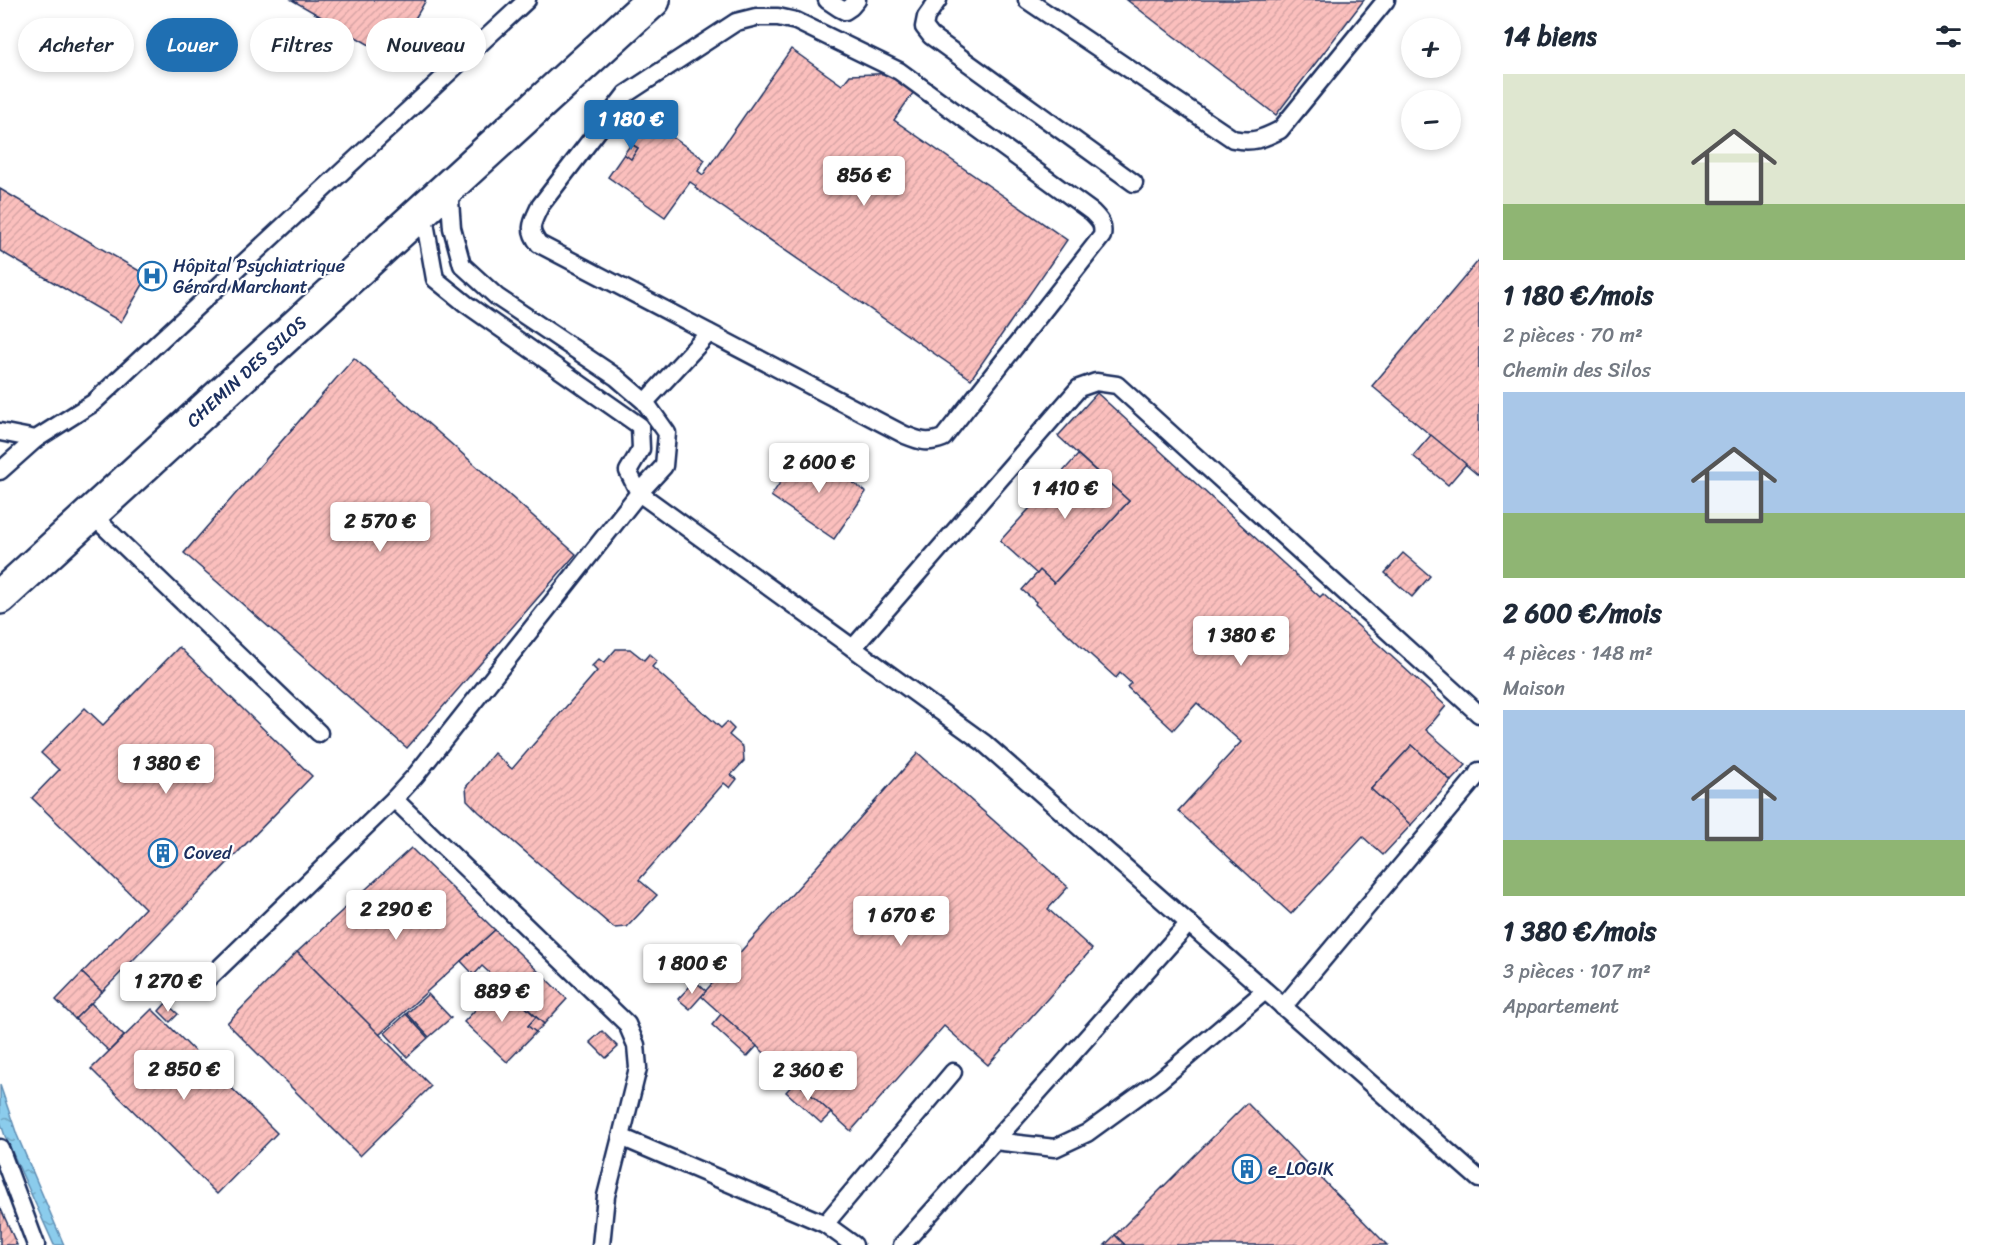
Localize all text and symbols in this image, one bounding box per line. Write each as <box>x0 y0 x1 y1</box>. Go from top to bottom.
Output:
text: 14 biens <box>1503 13 1597 59</box>
chip: Acheter <box>18 18 134 72</box>
chip: Louer <box>146 18 238 72</box>
chip: Filtres <box>250 18 354 72</box>
chip: Nouveau <box>366 18 486 72</box>
map controls <box>1401 18 1461 150</box>
button: + <box>1401 18 1461 78</box>
icon: filters <box>1932 20 1965 53</box>
button: − <box>1401 90 1461 150</box>
pin: 1 180 € <box>576 100 686 151</box>
text: 1 180 € <box>598 102 664 137</box>
icon: home <box>1680 113 1788 221</box>
pin: 856 € <box>822 156 906 207</box>
text: 856 € <box>837 158 891 193</box>
place label: Hôpital Psychiatrique Gérard Marchant <box>173 250 345 303</box>
hospital icon: Hôpital Psychiatrique Gérard Marchant <box>136 260 168 292</box>
text: 1 180 €/mois <box>1503 272 1653 318</box>
street label: CHEMIN DES SILOS <box>179 307 315 436</box>
text: 2 pièces · 70 m² <box>1503 318 1643 353</box>
text: Chemin des Silos <box>1503 353 1651 388</box>
icon: home <box>1680 431 1788 539</box>
pin: 2 600 € <box>764 443 874 494</box>
text: 2 600 € <box>783 445 855 480</box>
pin: 1 410 € <box>1010 469 1120 520</box>
text: 1 410 € <box>1032 471 1098 506</box>
pin: 2 570 € <box>325 502 435 553</box>
text: 2 570 € <box>344 504 416 539</box>
text: 2 600 €/mois <box>1503 590 1662 636</box>
pin: 1 380 € <box>1186 616 1296 667</box>
text: 1 380 € <box>1207 618 1275 653</box>
text: 4 pièces · 148 m² <box>1503 636 1653 671</box>
text: Maison <box>1503 671 1565 706</box>
pin: 1 380 € <box>111 744 221 795</box>
text: 1 380 € <box>132 746 200 781</box>
icon: home <box>1680 749 1788 857</box>
building icon: Coved <box>147 837 179 869</box>
place label: Coved <box>184 837 233 869</box>
pin: 2 290 € <box>341 890 451 941</box>
text: 2 290 € <box>360 892 432 927</box>
pin: 1 670 € <box>846 896 956 947</box>
text: 1 670 € <box>867 898 935 933</box>
text: 1 380 €/mois <box>1503 908 1657 954</box>
pin: 1 800 € <box>637 944 747 995</box>
text: 1 800 € <box>657 946 727 981</box>
text: 3 pièces · 107 m² <box>1503 954 1651 989</box>
pin: 1 270 € <box>113 962 223 1013</box>
text: 1 270 € <box>134 964 202 999</box>
pin: 889 € <box>460 972 544 1023</box>
text: 889 € <box>475 974 529 1009</box>
text: Appartement <box>1503 989 1619 1024</box>
pin: 2 850 € <box>129 1050 239 1101</box>
pin: 2 360 € <box>753 1051 863 1102</box>
text: 2 850 € <box>148 1052 220 1087</box>
text: 2 360 € <box>773 1053 843 1088</box>
building icon: e_LOGIK <box>1231 1153 1263 1185</box>
place label: e_LOGIK <box>1268 1153 1334 1185</box>

